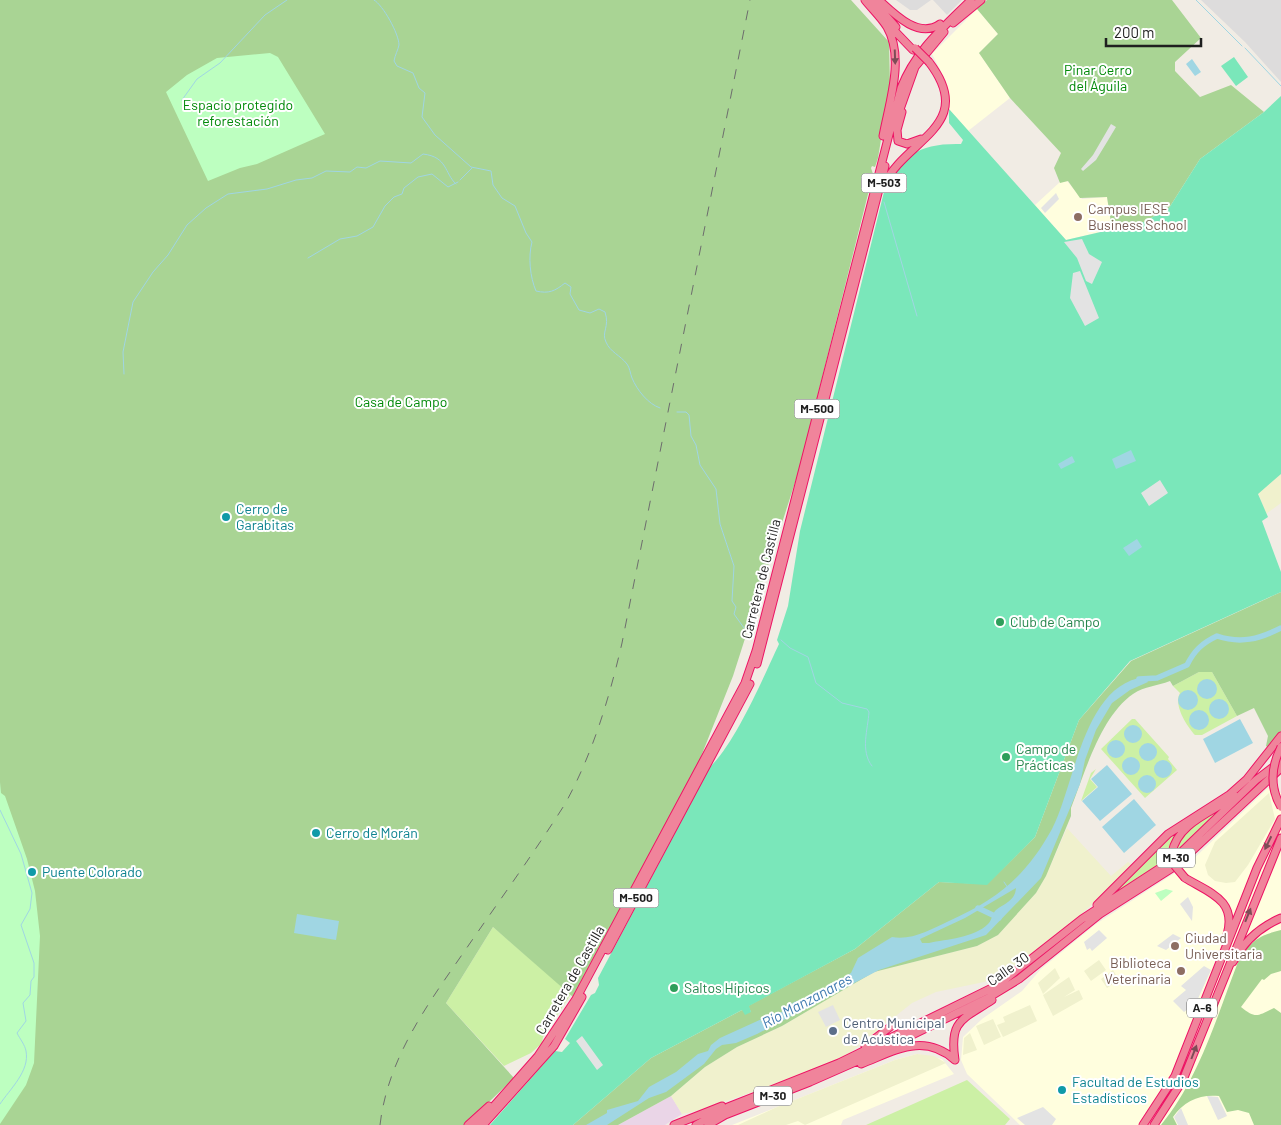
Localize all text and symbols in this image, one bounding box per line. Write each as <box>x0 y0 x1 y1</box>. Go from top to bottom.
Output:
scale bar <box>1106 15 1201 47</box>
text: 200 m <box>1114 23 1154 41</box>
one-way arrow <box>892 49 900 65</box>
park label: Pinar Cerro del Águila <box>1064 61 1132 94</box>
park label: Espacio protegido reforestación <box>183 96 293 129</box>
road number: M-503 <box>862 174 906 192</box>
place label: Campus IESE Business School <box>1088 200 1187 233</box>
marker: Campus IESE Business School <box>1072 211 1084 223</box>
park label: Casa de Campo <box>355 393 447 410</box>
road number: M-500 <box>794 399 840 418</box>
place label: Cerro de Garabitas <box>236 500 294 533</box>
marker: Cerro de Garabitas <box>220 511 232 523</box>
street label: Carretera de Castilla <box>737 517 784 641</box>
place label: Club de Campo <box>1010 613 1100 630</box>
marker: Club de Campo <box>994 616 1006 628</box>
place label: Campo de Prácticas <box>1016 740 1076 773</box>
marker: Campo de Prácticas <box>1000 751 1012 763</box>
place label: Cerro de Morán <box>326 824 418 841</box>
marker: Cerro de Morán <box>310 827 322 839</box>
one-way arrow <box>1264 836 1272 850</box>
road number: M-30 <box>1157 848 1195 868</box>
place label: Puente Colorado <box>42 863 142 880</box>
marker: Puente Colorado <box>26 866 38 878</box>
road number: M-500 <box>614 888 658 908</box>
one-way arrow <box>1245 908 1252 923</box>
street label: Carretera de Castilla <box>531 922 608 1037</box>
place label: Ciudad Universitaria <box>1185 929 1263 962</box>
marker: Ciudad Universitaria <box>1169 940 1181 952</box>
street label: Calle 30 <box>983 948 1032 989</box>
place label: Biblioteca Veterinaria <box>1105 954 1171 987</box>
marker: Biblioteca Veterinaria <box>1175 965 1187 977</box>
water label: Río Manzanares <box>759 969 854 1031</box>
place label: Saltos Hípicos <box>684 979 770 996</box>
marker: Saltos Hípicos <box>668 982 680 994</box>
road number: A-6 <box>1187 998 1217 1018</box>
place label: Centro Municipal de Acústica <box>843 1014 945 1047</box>
marker: Centro Municipal de Acústica <box>827 1025 839 1037</box>
one-way arrow <box>1191 1045 1199 1059</box>
place label: Facultad de Estudios Estadísticos <box>1072 1073 1199 1106</box>
marker: Facultad de Estudios Estadísticos <box>1056 1084 1068 1096</box>
road number: M-30 <box>754 1086 792 1106</box>

